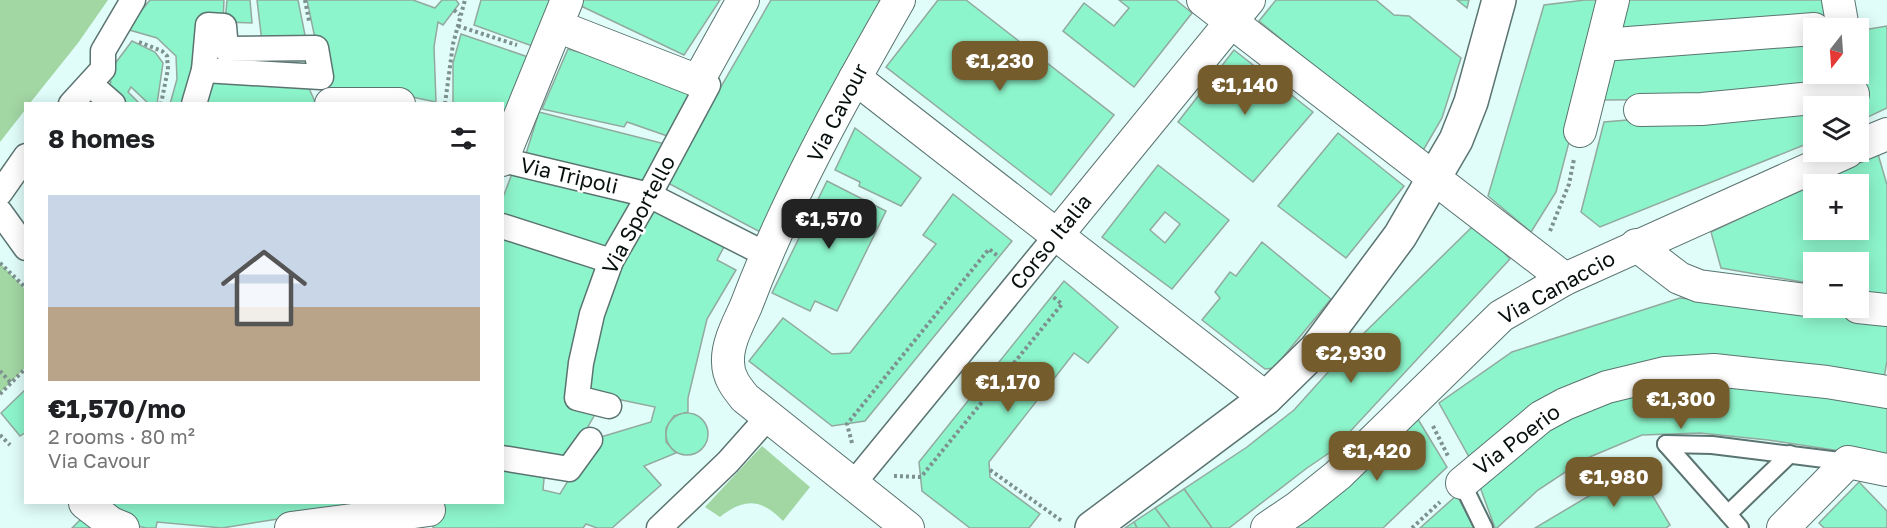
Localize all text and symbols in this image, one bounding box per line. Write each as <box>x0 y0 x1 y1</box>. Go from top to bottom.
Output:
north arrow <box>1803 18 1869 84</box>
map controls <box>1803 18 1869 318</box>
pin: €1,230 <box>951 41 1049 92</box>
text: €1,230 <box>966 48 1034 72</box>
street label: Via Cavour <box>801 59 873 166</box>
pin: €1,140 <box>1196 65 1294 116</box>
text: €1,140 <box>1212 72 1278 96</box>
button: layers <box>1803 96 1869 162</box>
icon: filters <box>447 122 480 155</box>
text: 8 homes <box>48 123 155 154</box>
street label: Via Tripoli <box>518 151 621 199</box>
street label: Via Sportello <box>596 151 680 278</box>
button: + <box>1803 174 1869 240</box>
street label: Corso Italia <box>1004 188 1097 294</box>
pin: €1,570 <box>780 199 878 250</box>
text: €1,570 <box>796 206 862 230</box>
icon: home <box>210 234 318 342</box>
street label: Via Canaccio <box>1494 245 1619 330</box>
button: − <box>1803 252 1869 318</box>
pin: €2,930 <box>1302 333 1400 384</box>
text: €2,930 <box>1316 340 1386 364</box>
pin: €1,170 <box>959 362 1057 413</box>
text: €1,170 <box>976 369 1041 393</box>
pin: €1,300 <box>1632 379 1730 430</box>
text: €1,300 <box>1647 386 1716 410</box>
text: €1,570/mo <box>48 393 186 424</box>
street label: Via Poerio <box>1468 398 1565 480</box>
text: 2 rooms · 80 m² <box>48 424 195 448</box>
pin: €1,420 <box>1328 431 1426 482</box>
text: €1,420 <box>1343 438 1411 462</box>
text: Via Cavour <box>48 448 150 472</box>
pin: €1,980 <box>1565 457 1663 508</box>
text: €1,980 <box>1579 464 1649 488</box>

